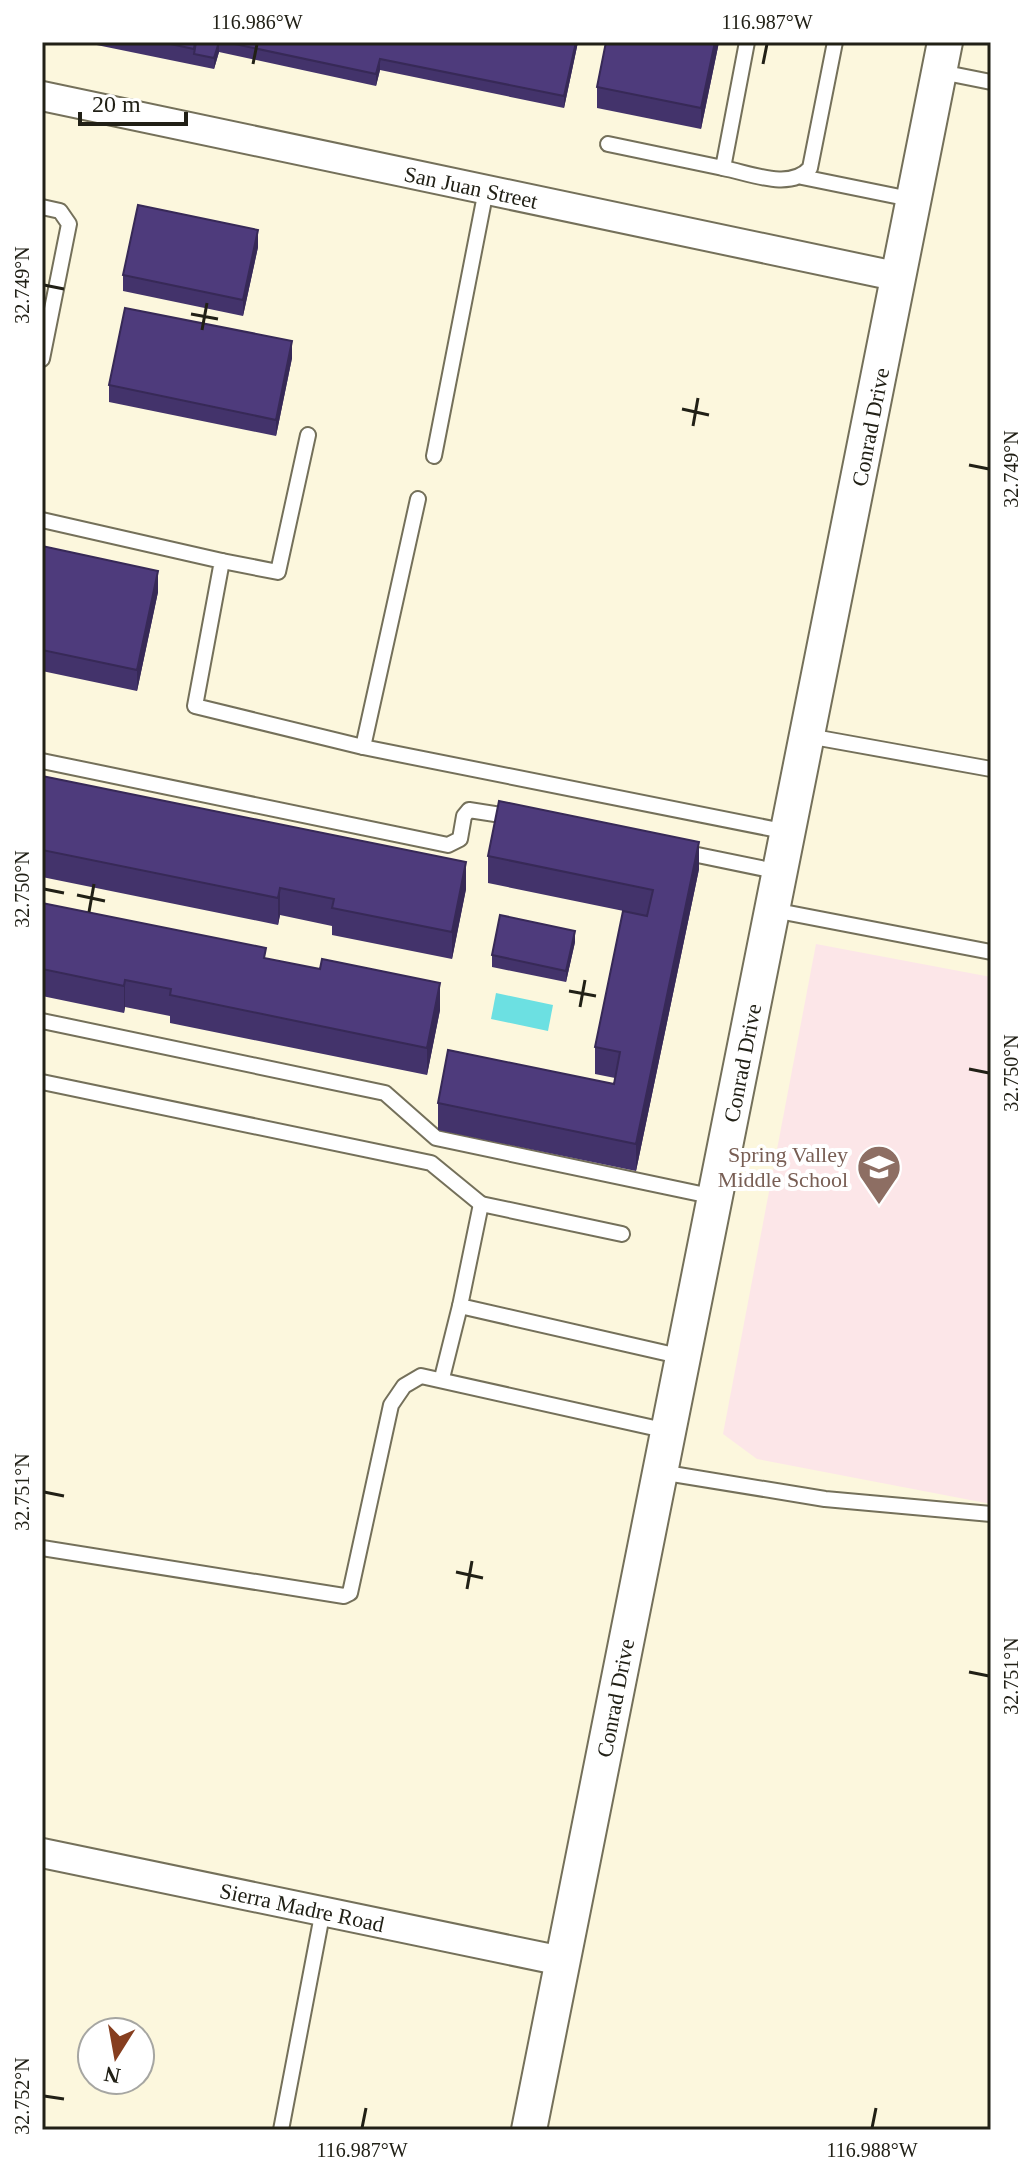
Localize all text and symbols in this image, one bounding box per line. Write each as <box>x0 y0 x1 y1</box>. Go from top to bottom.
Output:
text: 116.986°W <box>211 11 303 33</box>
text: 116.987°W <box>721 11 813 33</box>
scale bar <box>80 76 186 126</box>
text: 20 m <box>92 91 141 117</box>
street label: San Juan Street <box>402 161 540 214</box>
text: 32.749°N <box>11 246 33 324</box>
street label: Conrad Drive <box>847 366 894 489</box>
text: 32.749°N <box>1000 430 1022 508</box>
text: 32.750°N <box>11 850 33 928</box>
street label: Conrad Drive <box>719 1002 766 1125</box>
text: 32.750°N <box>1000 1034 1022 1112</box>
place label: Spring Valley Middle School <box>718 1142 848 1192</box>
school or university icon: Spring Valley Middle School <box>855 1143 903 1206</box>
text: 32.751°N <box>11 1453 33 1531</box>
street label: Conrad Drive <box>592 1637 639 1760</box>
text: 32.751°N <box>1000 1637 1022 1715</box>
street label: Sierra Madre Road <box>217 1878 386 1937</box>
north arrow <box>76 2016 156 2096</box>
text: 32.752°N <box>11 2057 33 2135</box>
text: N <box>102 2061 122 2089</box>
text: 116.987°W <box>316 2139 408 2161</box>
text: 116.988°W <box>826 2139 918 2161</box>

